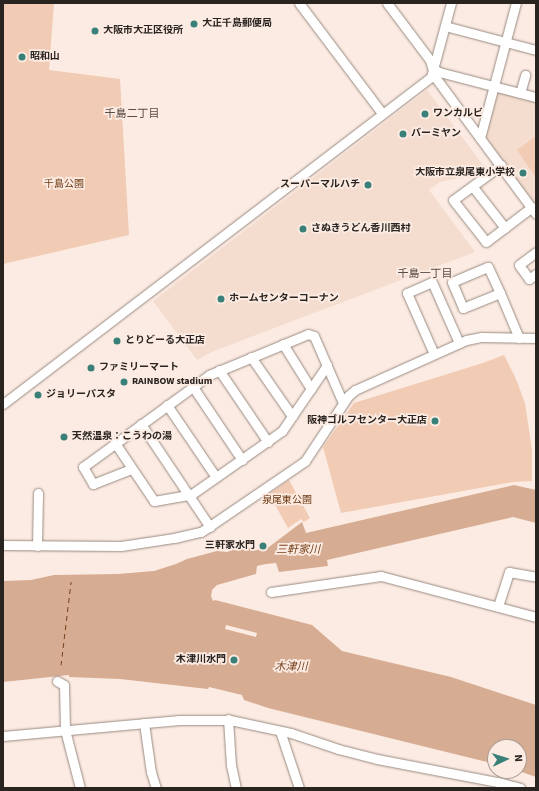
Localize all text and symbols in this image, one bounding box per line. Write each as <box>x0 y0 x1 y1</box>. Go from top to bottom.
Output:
place label: 大正千島郵便局 <box>202 18 272 30</box>
marker: 大正千島郵便局 <box>189 19 199 29</box>
place label: 大阪市大正区役所 <box>103 25 183 37</box>
marker: 大阪市大正区役所 <box>90 26 100 36</box>
place label: 昭和山 <box>30 51 60 63</box>
marker: 昭和山 <box>17 52 27 62</box>
district label: 千島二丁目 <box>105 107 159 121</box>
place label: ワンカルビ <box>433 108 483 120</box>
marker: ワンカルビ <box>420 109 430 119</box>
place label: バーミヤン <box>411 128 461 140</box>
marker: バーミヤン <box>398 129 408 139</box>
place label: 大阪市立泉尾東小学校 <box>415 167 515 179</box>
marker: 大阪市立泉尾東小学校 <box>518 168 528 178</box>
park label: 千島公園 <box>44 179 84 191</box>
place label: スーパーマルハチ <box>280 179 360 191</box>
marker: スーパーマルハチ <box>363 180 373 190</box>
place label: さぬきうどん香川西村 <box>311 223 411 235</box>
marker: さぬきうどん香川西村 <box>298 224 308 234</box>
district label: 千島一丁目 <box>398 267 452 281</box>
place label: ホームセンターコーナン <box>229 293 339 305</box>
marker: ホームセンターコーナン <box>216 294 226 304</box>
place label: とりどーる大正店 <box>125 335 205 347</box>
marker: とりどーる大正店 <box>112 336 122 346</box>
place label: ファミリーマート <box>99 362 179 374</box>
marker: ファミリーマート <box>86 363 96 373</box>
place label: RAINBOW stadium <box>132 376 212 388</box>
marker: RAINBOW stadium <box>119 377 129 387</box>
place label: ジョリーパスタ <box>46 389 116 401</box>
marker: ジョリーパスタ <box>33 390 43 400</box>
place label: 阪神ゴルフセンター大正店 <box>307 415 427 427</box>
marker: 阪神ゴルフセンター大正店 <box>430 416 440 426</box>
place label: 天然温泉：こうわの湯 <box>72 431 172 443</box>
marker: 天然温泉：こうわの湯 <box>59 432 69 442</box>
park label: 泉尾東公園 <box>262 495 312 507</box>
place label: 三軒家水門 <box>205 540 255 552</box>
marker: 三軒家水門 <box>258 541 268 551</box>
water label: 三軒家川 <box>276 543 320 557</box>
place label: 木津川水門 <box>176 654 226 666</box>
marker: 木津川水門 <box>229 655 239 665</box>
water label: 木津川 <box>275 660 307 674</box>
north arrow <box>487 739 527 779</box>
text: N <box>511 754 526 762</box>

